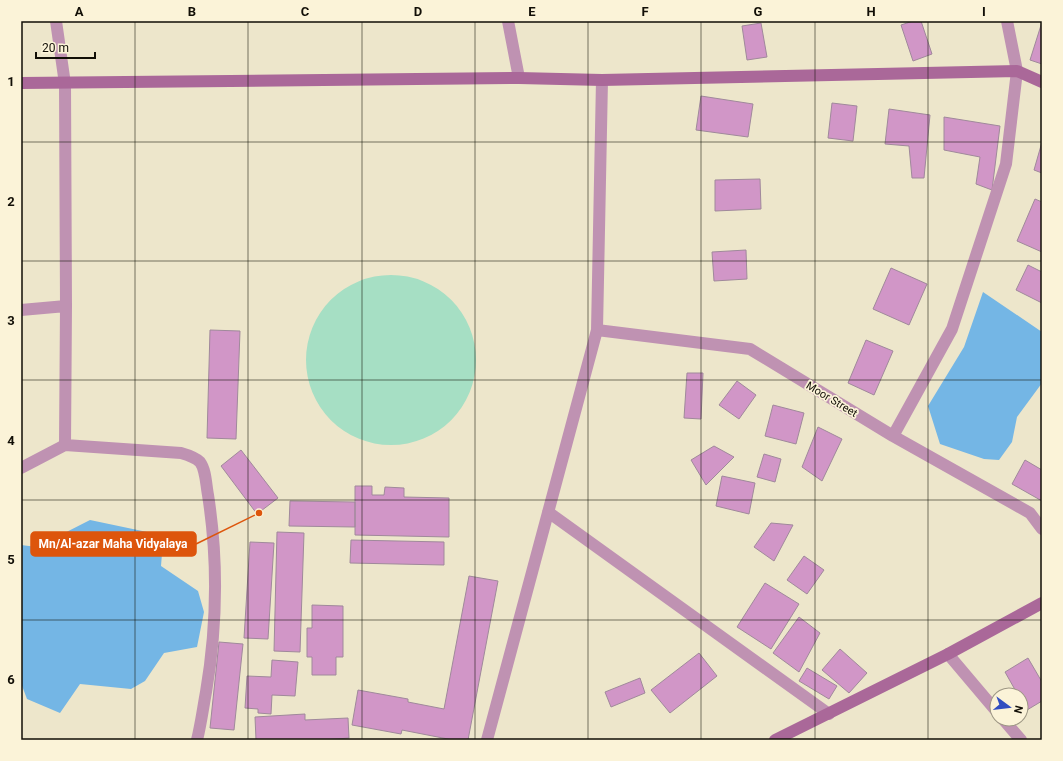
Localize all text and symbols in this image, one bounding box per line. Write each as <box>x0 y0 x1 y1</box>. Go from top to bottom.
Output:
text: A <box>75 4 84 19</box>
text: B <box>188 4 196 19</box>
text: C <box>301 4 310 19</box>
text: D <box>414 4 422 19</box>
text: E <box>528 4 536 19</box>
text: F <box>641 4 649 19</box>
text: G <box>754 4 763 19</box>
text: H <box>866 4 876 19</box>
text: I <box>982 4 986 19</box>
scale bar <box>36 34 95 60</box>
text: 20 m <box>42 41 69 55</box>
text: 1 <box>7 74 15 89</box>
text: 2 <box>7 194 15 209</box>
text: 3 <box>7 313 15 328</box>
street label: Moor Street <box>804 379 860 420</box>
text: 4 <box>7 433 15 448</box>
callout: Mn/Al-azar Maha Vidyalaya <box>31 532 196 556</box>
text: Mn/Al-azar Maha Vidyalaya <box>38 537 188 551</box>
text: 5 <box>7 552 15 567</box>
text: 6 <box>7 672 15 687</box>
north arrow <box>989 687 1029 727</box>
text: N <box>1011 704 1025 715</box>

